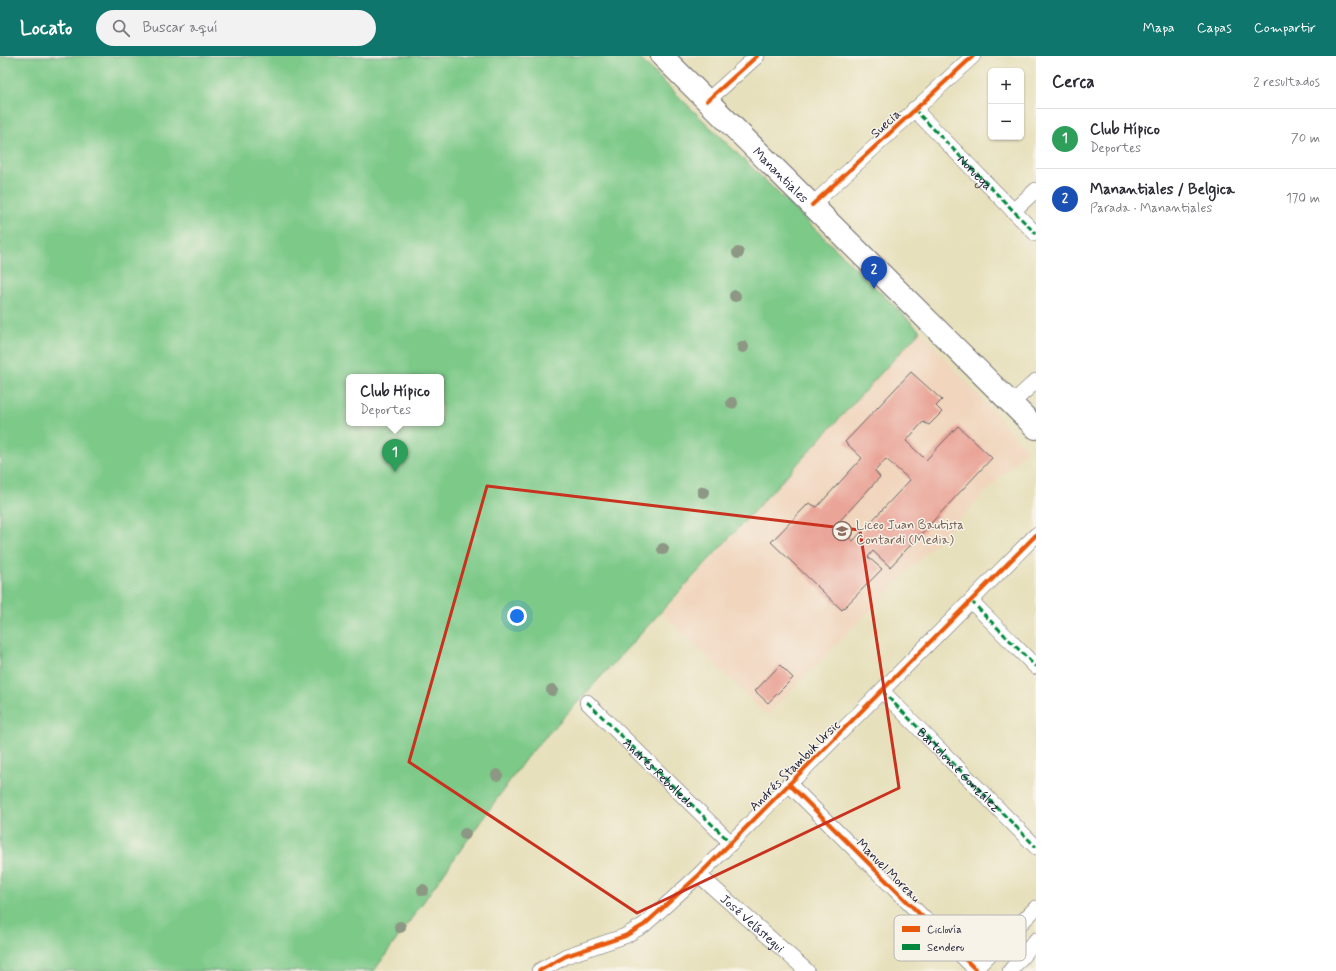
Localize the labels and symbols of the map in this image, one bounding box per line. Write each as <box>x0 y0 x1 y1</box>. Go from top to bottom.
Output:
street label: Suecia <box>867 106 905 142</box>
street label: Manantiales <box>748 144 812 207</box>
street label: Noruega <box>953 152 996 195</box>
pin: 2 <box>861 256 887 289</box>
pin: 1 <box>382 439 408 472</box>
place label: Liceo Juan Bautista Contardi (Media) <box>856 517 964 549</box>
school or university icon: Liceo Juan Bautista Contardi (Media) <box>831 520 853 542</box>
your location <box>507 606 527 626</box>
street label: Andrés Stambuk Ursic <box>746 717 844 815</box>
street label: Bartolomé González <box>913 724 1004 816</box>
street label: Andrés Rebolledo <box>619 735 698 813</box>
street label: Manuel Moreau <box>852 835 924 907</box>
street label: José Velástegui <box>716 891 787 957</box>
legend <box>894 915 1026 961</box>
text: Ciclovía <box>927 923 962 937</box>
text: Sendero <box>927 941 964 955</box>

